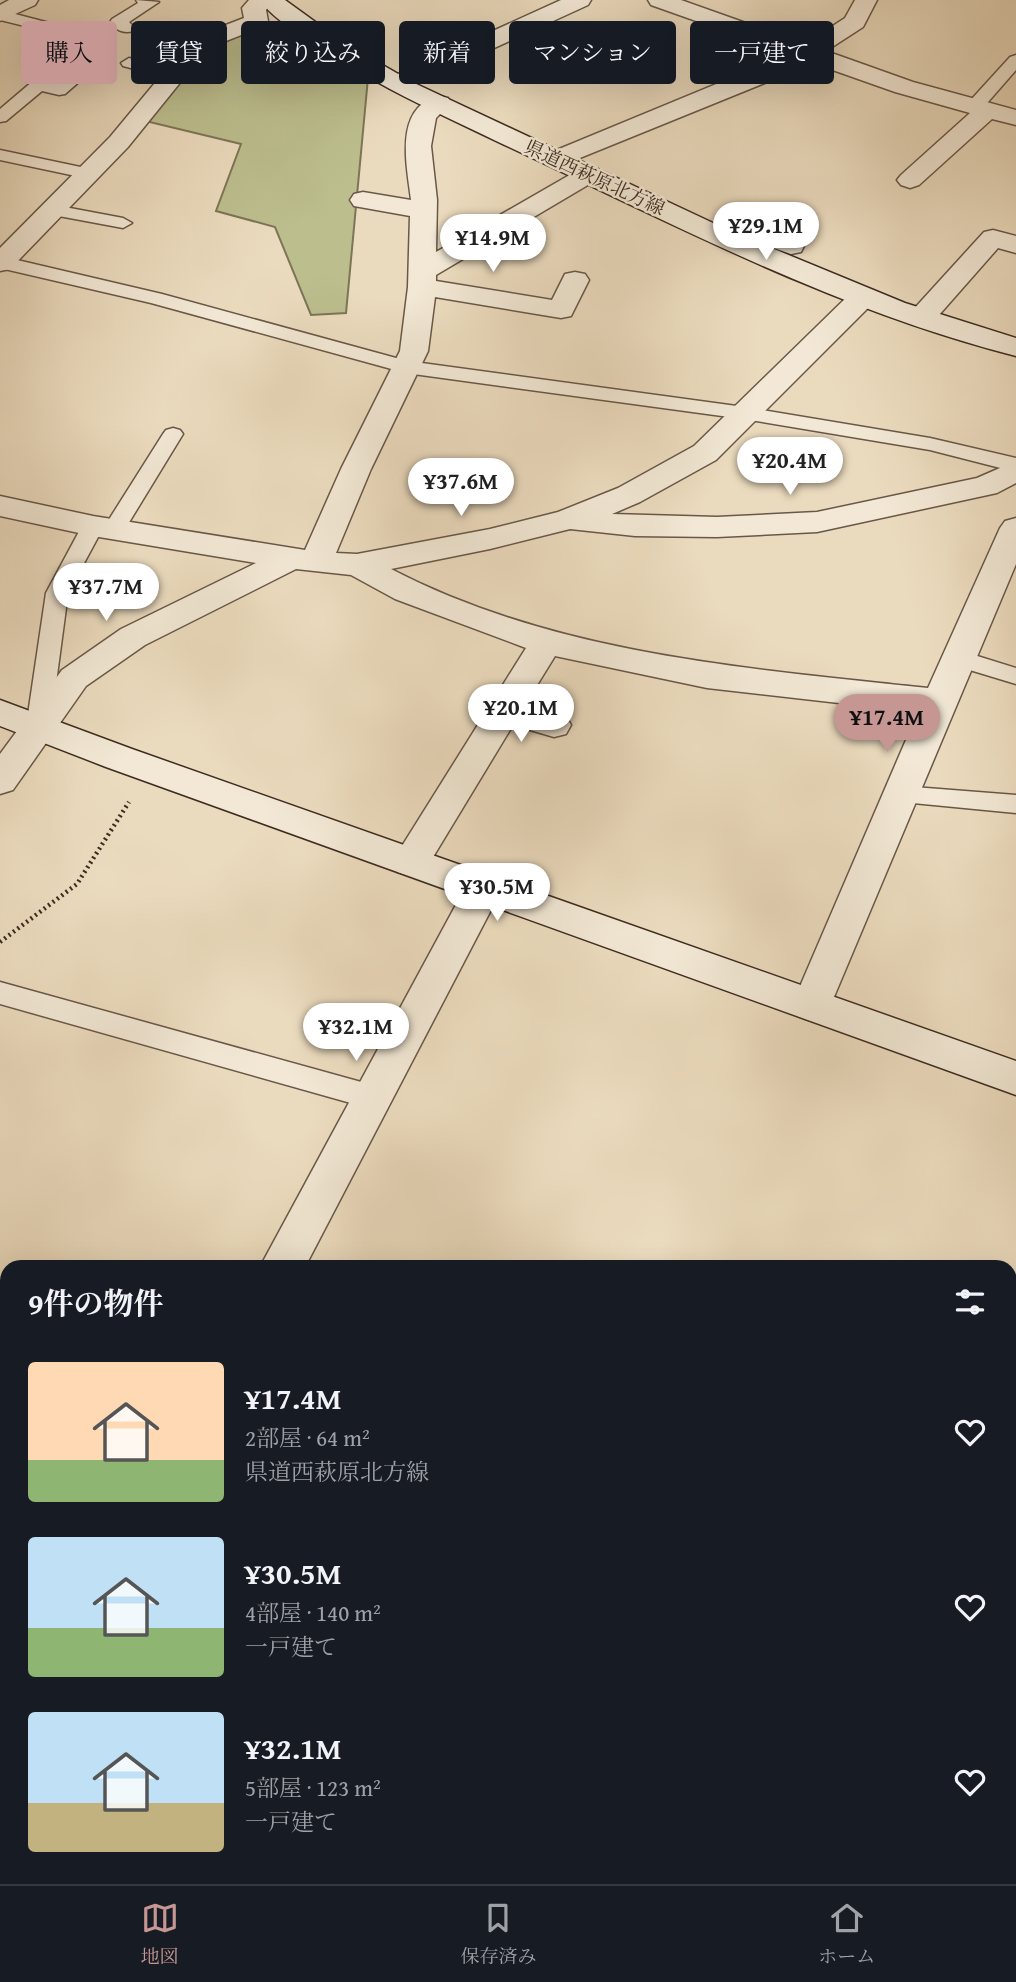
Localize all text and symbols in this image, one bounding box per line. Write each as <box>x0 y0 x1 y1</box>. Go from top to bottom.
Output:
chip: 購入 <box>21 21 117 84</box>
chip: 賃貸 <box>131 21 227 84</box>
chip: 絞り込み <box>241 21 385 84</box>
chip: 新着 <box>399 21 495 84</box>
chip: マンション <box>509 21 676 84</box>
chip: 一戸建て <box>690 21 834 84</box>
street label: 県道西萩原北方線 <box>520 132 670 222</box>
pin: ¥29.1M <box>709 202 823 262</box>
text: ¥29.1M <box>729 208 803 241</box>
pin: ¥14.9M <box>436 215 550 274</box>
text: ¥14.9M <box>456 220 530 253</box>
pin: ¥20.4M <box>733 438 847 497</box>
text: ¥20.4M <box>753 443 827 476</box>
pin: ¥37.6M <box>404 458 518 518</box>
text: ¥37.6M <box>424 464 498 497</box>
pin: ¥37.7M <box>49 564 163 623</box>
text: ¥37.7M <box>69 569 143 602</box>
pin: ¥20.1M <box>464 684 578 744</box>
text: ¥20.1M <box>484 690 558 723</box>
pin: ¥17.4M <box>830 694 944 754</box>
text: ¥17.4M <box>850 700 924 733</box>
pin: ¥30.5M <box>440 864 554 923</box>
text: ¥30.5M <box>460 869 534 902</box>
pin: ¥32.1M <box>299 1004 413 1063</box>
text: ¥32.1M <box>319 1009 393 1042</box>
text: 9件の物件 <box>28 1281 164 1325</box>
icon: filters <box>951 1283 989 1321</box>
text: ¥17.4M <box>245 1376 341 1420</box>
icon: home <box>84 1390 168 1474</box>
icon: heart <box>951 1413 989 1451</box>
text: 2部屋 · 64 m² <box>245 1421 370 1454</box>
text: 県道西萩原北方線 <box>245 1455 429 1488</box>
text: ¥30.5M <box>245 1551 341 1595</box>
icon: home <box>84 1565 168 1649</box>
icon: heart <box>951 1588 989 1626</box>
text: 4部屋 · 140 m² <box>245 1596 381 1629</box>
text: 一戸建て <box>245 1630 337 1663</box>
text: ¥32.1M <box>245 1726 341 1770</box>
icon: home <box>84 1740 168 1824</box>
icon: heart <box>951 1763 989 1801</box>
text: 5部屋 · 123 m² <box>245 1771 381 1804</box>
text: 一戸建て <box>245 1805 337 1838</box>
tab: 地図 <box>141 1899 179 1970</box>
tab: 保存済み <box>460 1899 536 1970</box>
tab: ホーム <box>818 1899 875 1970</box>

